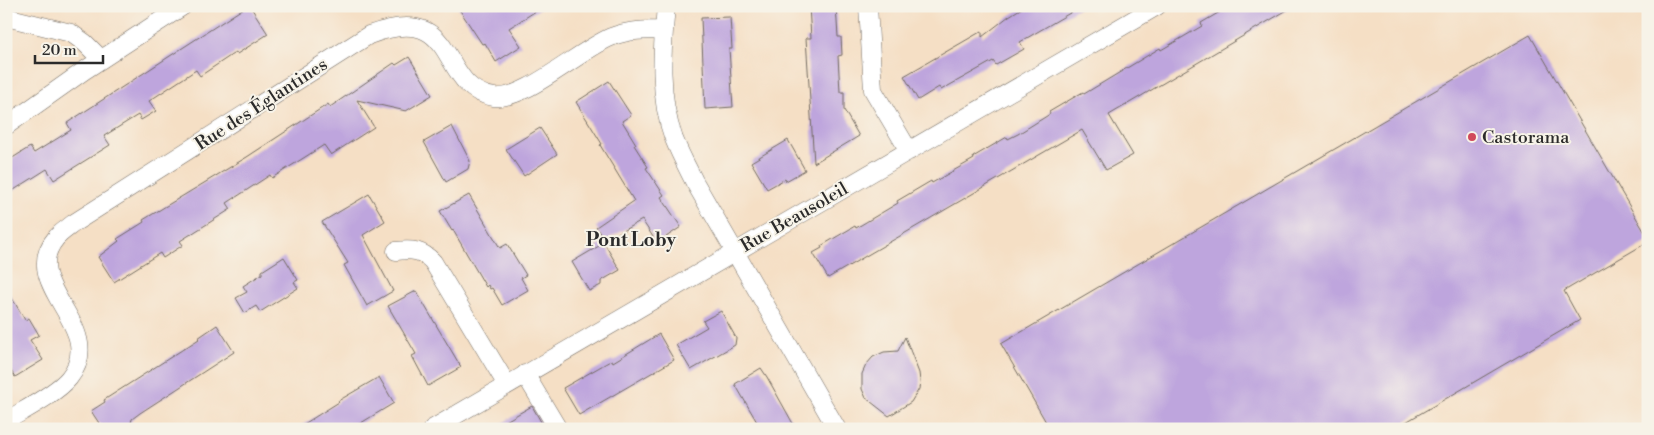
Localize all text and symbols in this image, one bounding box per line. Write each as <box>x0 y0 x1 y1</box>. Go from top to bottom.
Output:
scale bar <box>35 32 102 64</box>
text: 20 m <box>42 41 77 60</box>
street label: Rue des Églantines <box>191 53 332 156</box>
place label: Castorama <box>1482 126 1570 149</box>
marker: Castorama <box>1466 131 1478 143</box>
street label: Rue Beausoleil <box>736 177 853 257</box>
district label: Pont Loby <box>586 228 677 252</box>

